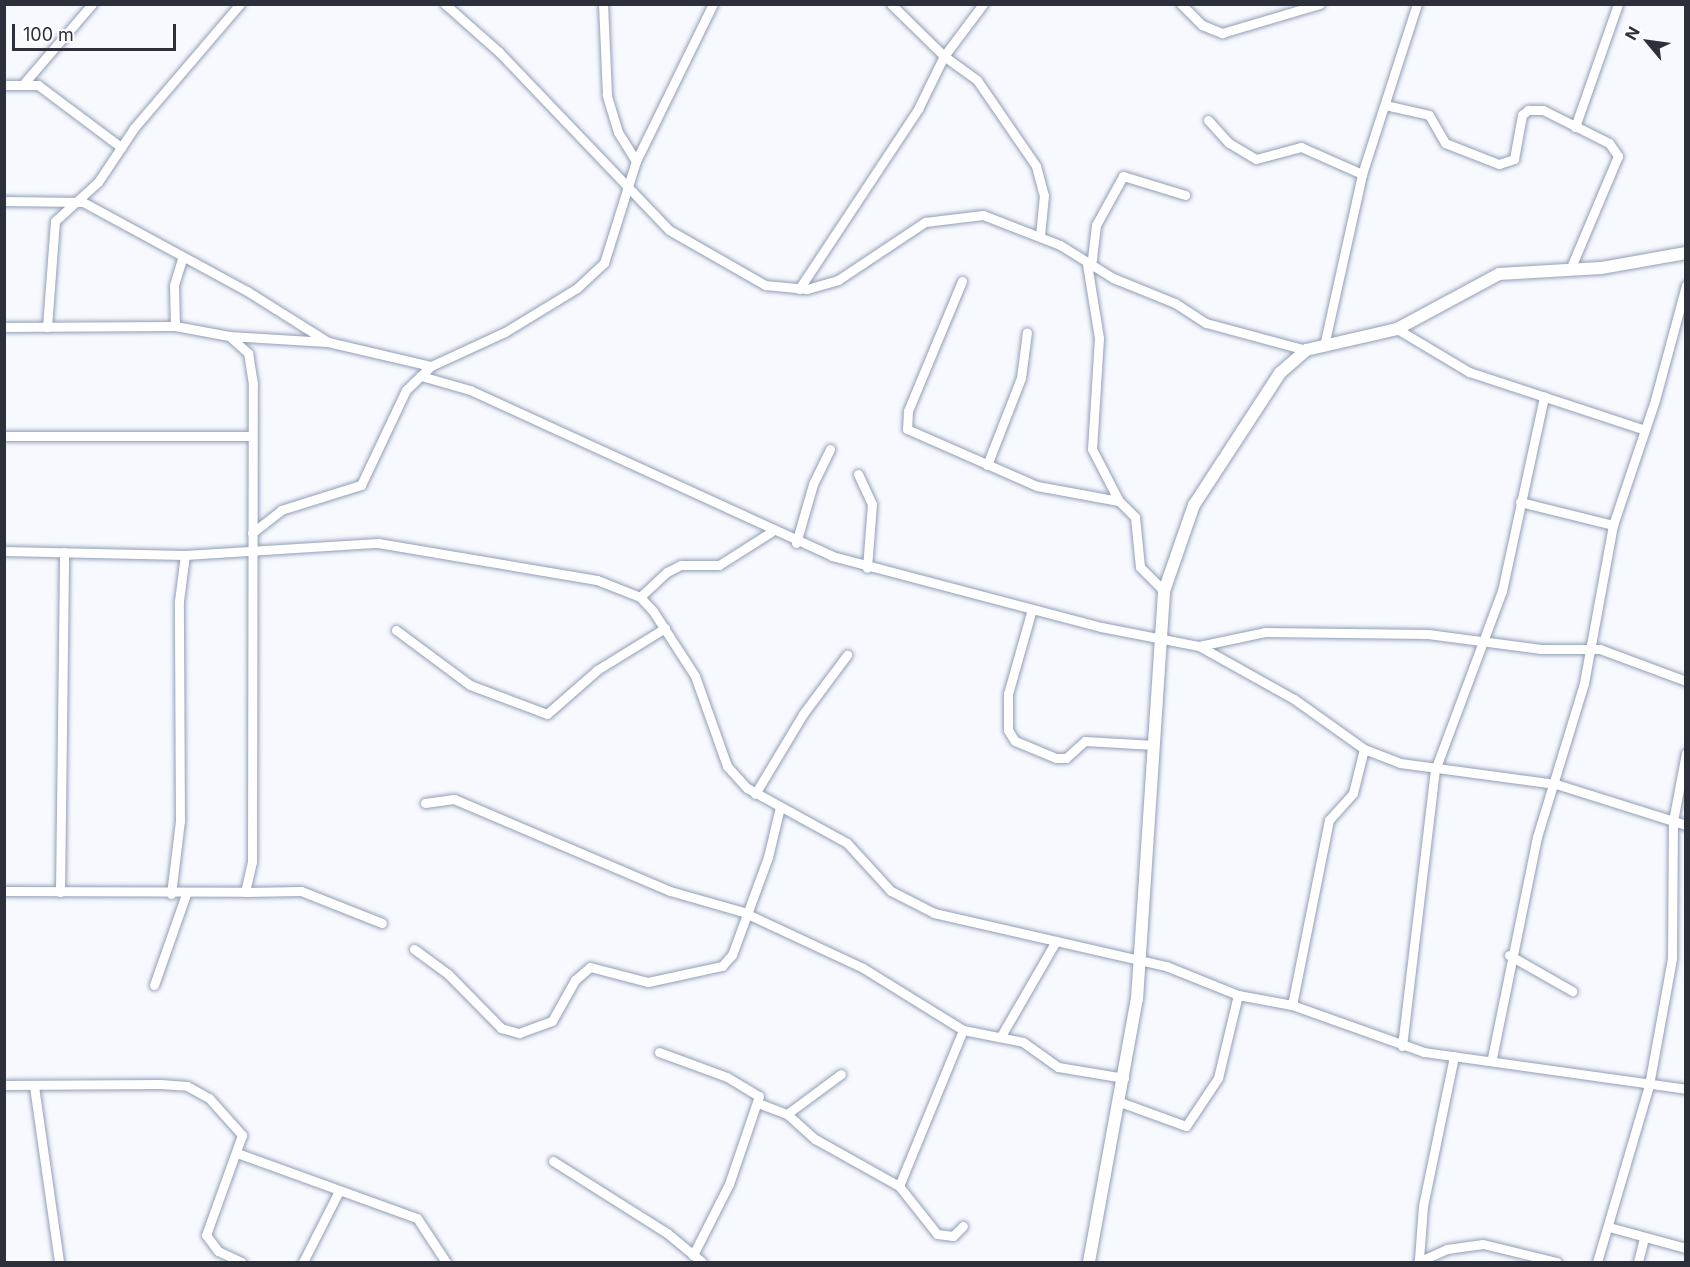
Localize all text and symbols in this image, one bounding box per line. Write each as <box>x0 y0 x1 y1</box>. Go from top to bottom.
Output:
scale bar <box>15 12 178 50</box>
north arrow <box>1618 12 1678 72</box>
text: N <box>1621 23 1644 43</box>
text: 100 m <box>23 24 74 45</box>

